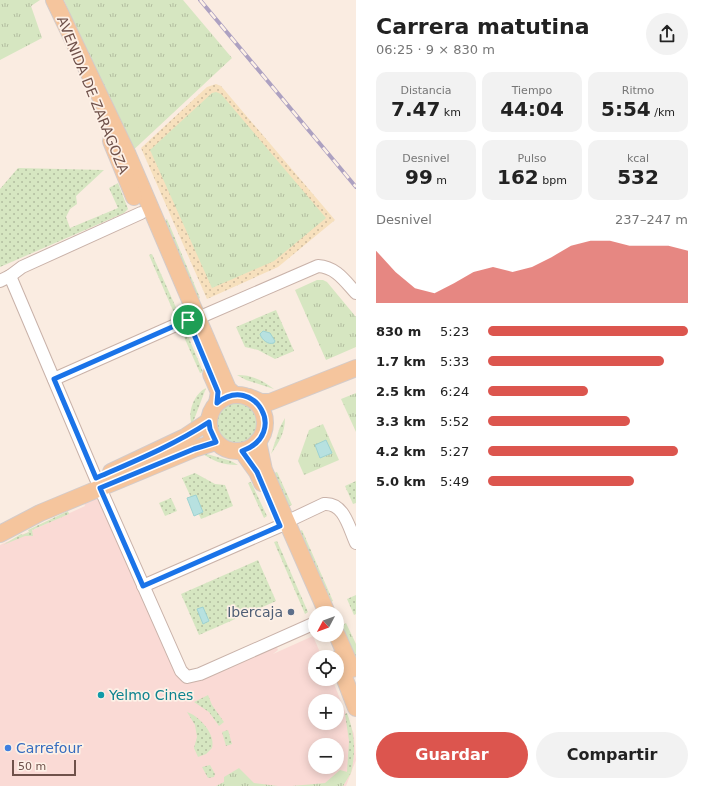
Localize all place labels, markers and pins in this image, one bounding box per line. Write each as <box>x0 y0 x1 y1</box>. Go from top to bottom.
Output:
pin <box>171 303 205 337</box>
place label: Ibercaja <box>227 604 283 620</box>
marker: Ibercaja <box>286 607 296 617</box>
place label: Yelmo Cines <box>108 687 193 703</box>
marker: Yelmo Cines <box>96 690 106 700</box>
place label: Carrefour <box>16 740 82 756</box>
marker: Carrefour <box>3 743 13 753</box>

